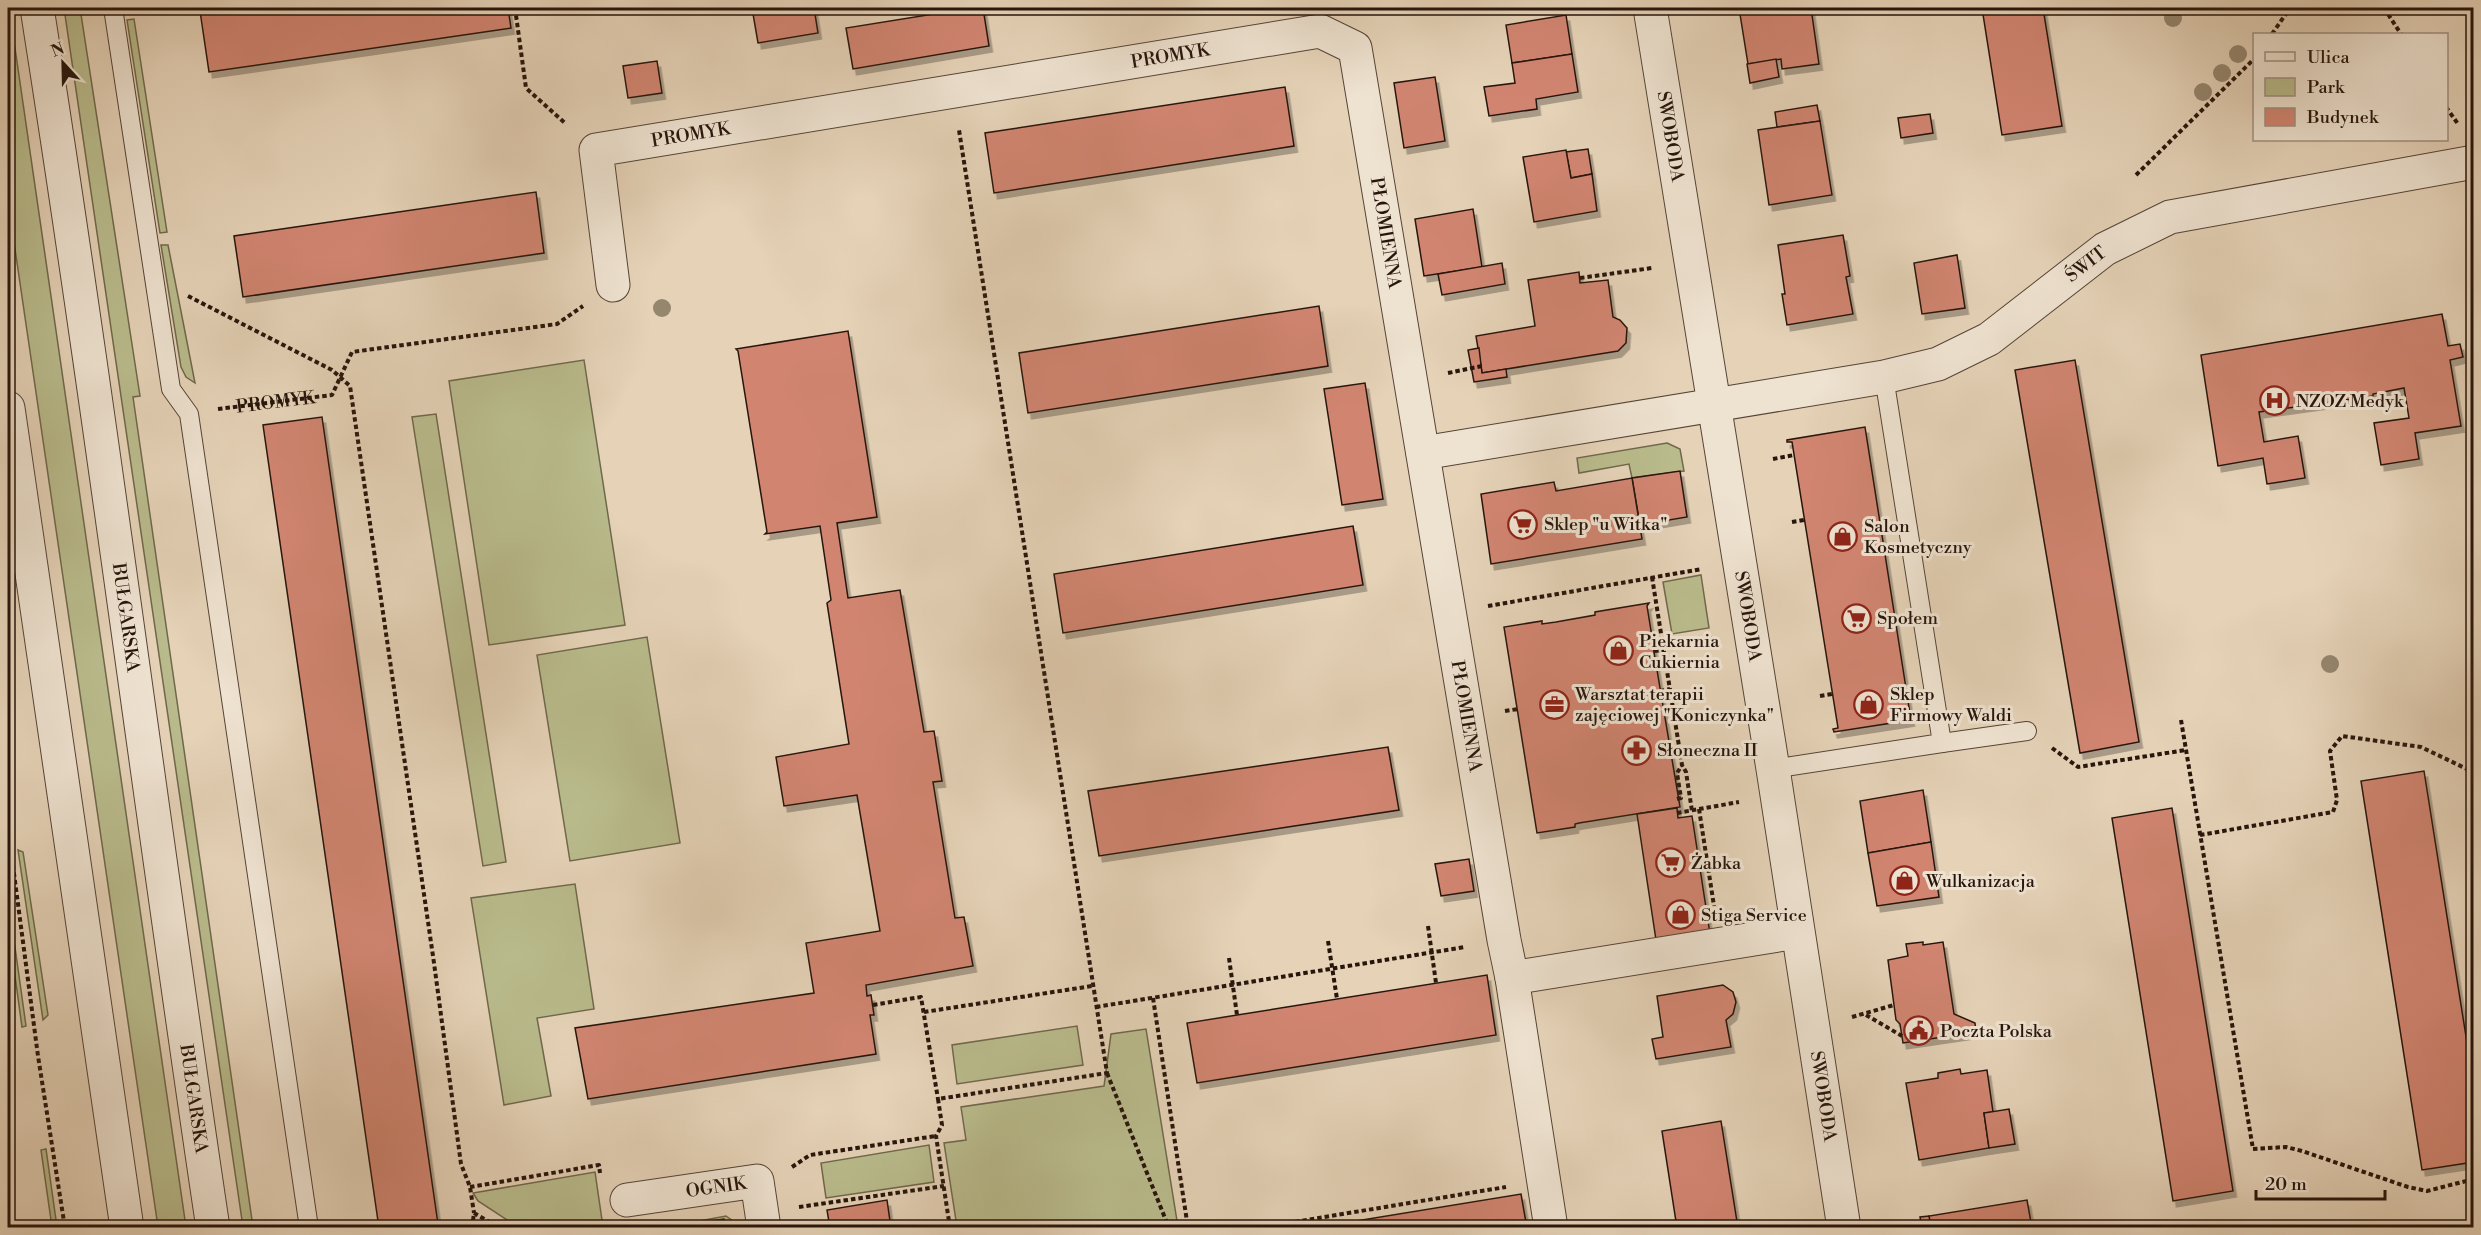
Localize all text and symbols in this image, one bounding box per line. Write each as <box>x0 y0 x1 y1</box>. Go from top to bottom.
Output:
north arrow <box>33 33 93 93</box>
legend <box>2253 33 2448 141</box>
text: N <box>48 38 68 62</box>
street label: PROMYK <box>1129 38 1213 73</box>
text: Ulica <box>2307 46 2351 69</box>
text: Park <box>2307 76 2346 99</box>
street label: SWOBODA <box>1652 89 1689 184</box>
text: Budynek <box>2306 106 2380 129</box>
street label: PROMYK <box>650 116 734 152</box>
street label: PŁOMIENNA <box>1365 175 1407 291</box>
street label: ŚWIT <box>2061 241 2111 287</box>
street label: PROMYK <box>235 385 318 418</box>
hospital icon: NZOZ Medyk <box>2259 385 2291 417</box>
place label: NZOZ Medyk <box>2296 390 2405 413</box>
supermarket icon: Sklep "u Witka" <box>1507 508 1539 540</box>
place label: Sklep "u Witka" <box>1544 513 1667 536</box>
place label: Salon Kosmetyczny <box>1864 515 1972 559</box>
shop icon: Salon Kosmetyczny <box>1827 520 1859 552</box>
street label: BUŁGARSKA <box>107 561 145 674</box>
street label: SWOBODA <box>1730 569 1767 664</box>
supermarket icon: Społem <box>1840 602 1872 634</box>
place label: Społem <box>1877 607 1938 630</box>
place label: Piekarnia Cukiernia <box>1639 630 1721 674</box>
shop icon: Piekarnia Cukiernia <box>1602 635 1634 667</box>
street label: PŁOMIENNA <box>1446 659 1487 774</box>
place label: Warsztat terapii zajęciowej "Koniczynka" <box>1574 683 1774 727</box>
place label: Sklep Firmowy Waldi <box>1890 683 2012 727</box>
office icon: Warsztat terapii zajęciowej "Koniczynka" <box>1538 688 1570 720</box>
shop icon: Sklep Firmowy Waldi <box>1853 688 1885 720</box>
pharmacy icon: Słoneczna II <box>1620 734 1652 766</box>
place label: Słoneczna II <box>1657 739 1758 762</box>
supermarket icon: Żabka <box>1654 847 1686 879</box>
place label: Żabka <box>1691 852 1742 875</box>
shop icon: Wulkanizacja <box>1889 865 1921 897</box>
place label: Wulkanizacja <box>1925 870 2036 893</box>
shop icon: Stiga Service <box>1664 899 1696 931</box>
place label: Stiga Service <box>1701 904 1807 927</box>
public building icon: Poczta Polska <box>1903 1015 1935 1047</box>
place label: Poczta Polska <box>1940 1020 2053 1043</box>
street label: BUŁGARSKA <box>175 1042 213 1155</box>
street label: SWOBODA <box>1805 1049 1842 1144</box>
scale bar <box>2256 1163 2385 1201</box>
street label: OGNIK <box>684 1171 750 1203</box>
text: 20 m <box>2265 1173 2307 1196</box>

